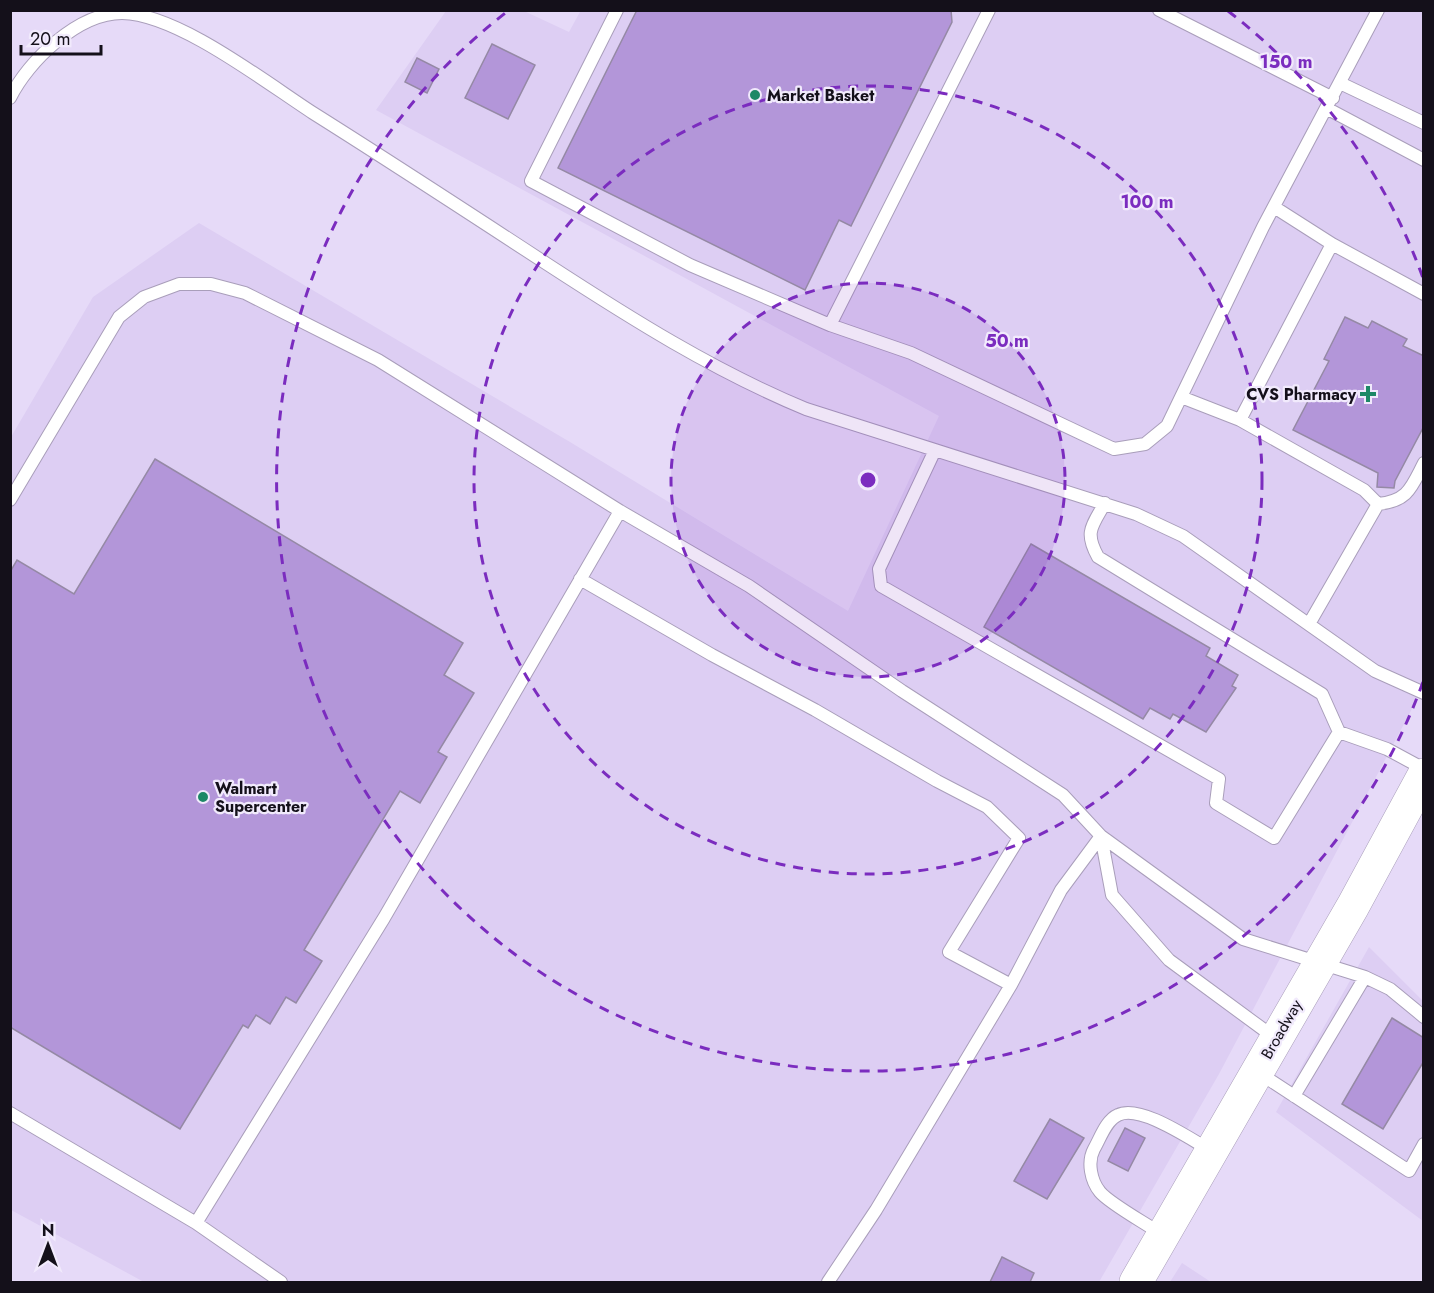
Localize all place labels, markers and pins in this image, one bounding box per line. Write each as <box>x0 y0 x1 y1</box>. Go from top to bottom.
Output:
place label: Market Basket <box>767 84 875 107</box>
marker: Market Basket <box>748 88 762 102</box>
place label: CVS Pharmacy <box>1246 383 1357 406</box>
marker: CVS Pharmacy <box>1361 387 1375 401</box>
centre of rings <box>858 470 878 490</box>
place label: Walmart Supercenter <box>215 777 307 818</box>
marker: Walmart Supercenter <box>196 790 210 804</box>

